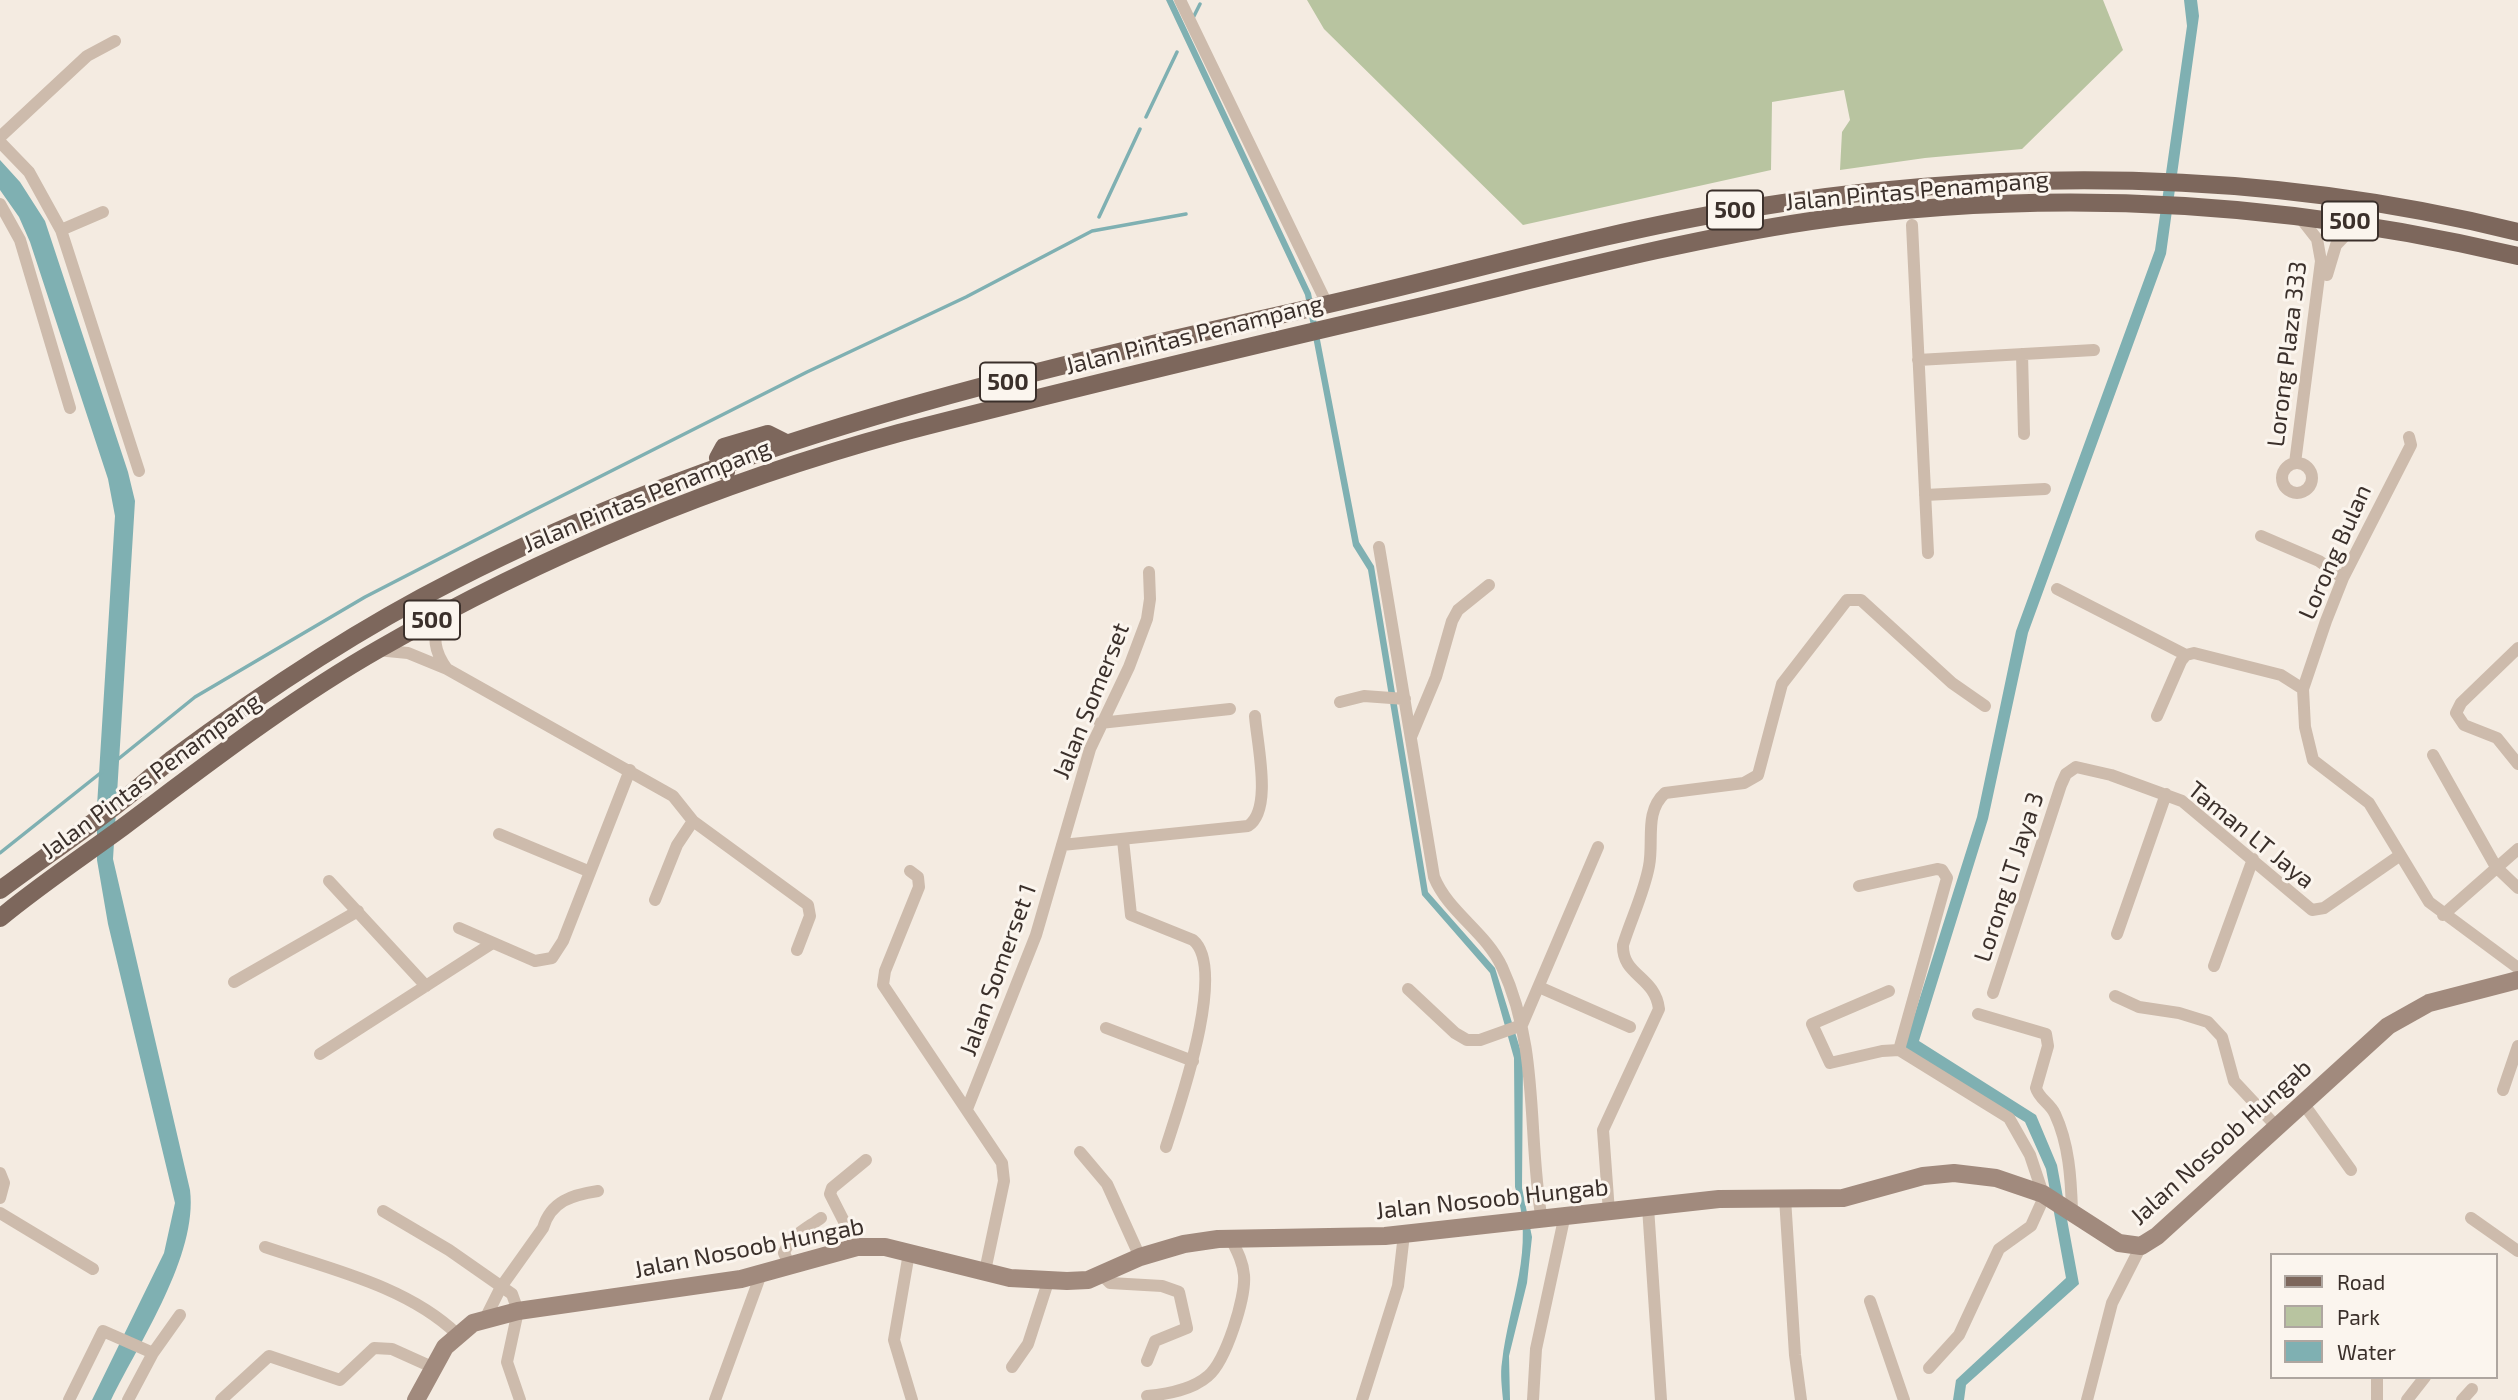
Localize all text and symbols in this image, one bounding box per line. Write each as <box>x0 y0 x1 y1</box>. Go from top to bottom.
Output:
street label: Jalan Pintas Penampang <box>1784 165 2050 217</box>
road number: 500 <box>1707 190 1763 230</box>
road number: 500 <box>2322 202 2378 241</box>
street label: Lorong Plaza 333 <box>2261 260 2313 448</box>
street label: Jalan Pintas Penampang <box>1062 289 1326 381</box>
road number: 500 <box>980 362 1036 402</box>
street label: Jalan Pintas Penampang <box>519 433 775 559</box>
street label: Lorong Bulan <box>2292 480 2378 624</box>
road number: 500 <box>404 600 460 640</box>
street label: Jalan Somerset <box>1047 619 1135 783</box>
street label: Jalan Pintas Penampang <box>36 687 266 865</box>
street label: Taman LT Jaya <box>2182 775 2320 895</box>
street label: Lorong LT Jaya 3 <box>1968 789 2050 965</box>
street label: Jalan Somerset 1 <box>954 880 1042 1060</box>
street label: Jalan Nosoob Hungab <box>2125 1053 2317 1231</box>
street label: Jalan Nosoob Hungab <box>1374 1172 1610 1226</box>
street label: Jalan Nosoob Hungab <box>632 1212 866 1284</box>
legend <box>2270 1253 2497 1379</box>
text: Road <box>2337 1269 2385 1294</box>
text: Park <box>2337 1304 2380 1329</box>
text: Water <box>2337 1339 2396 1364</box>

